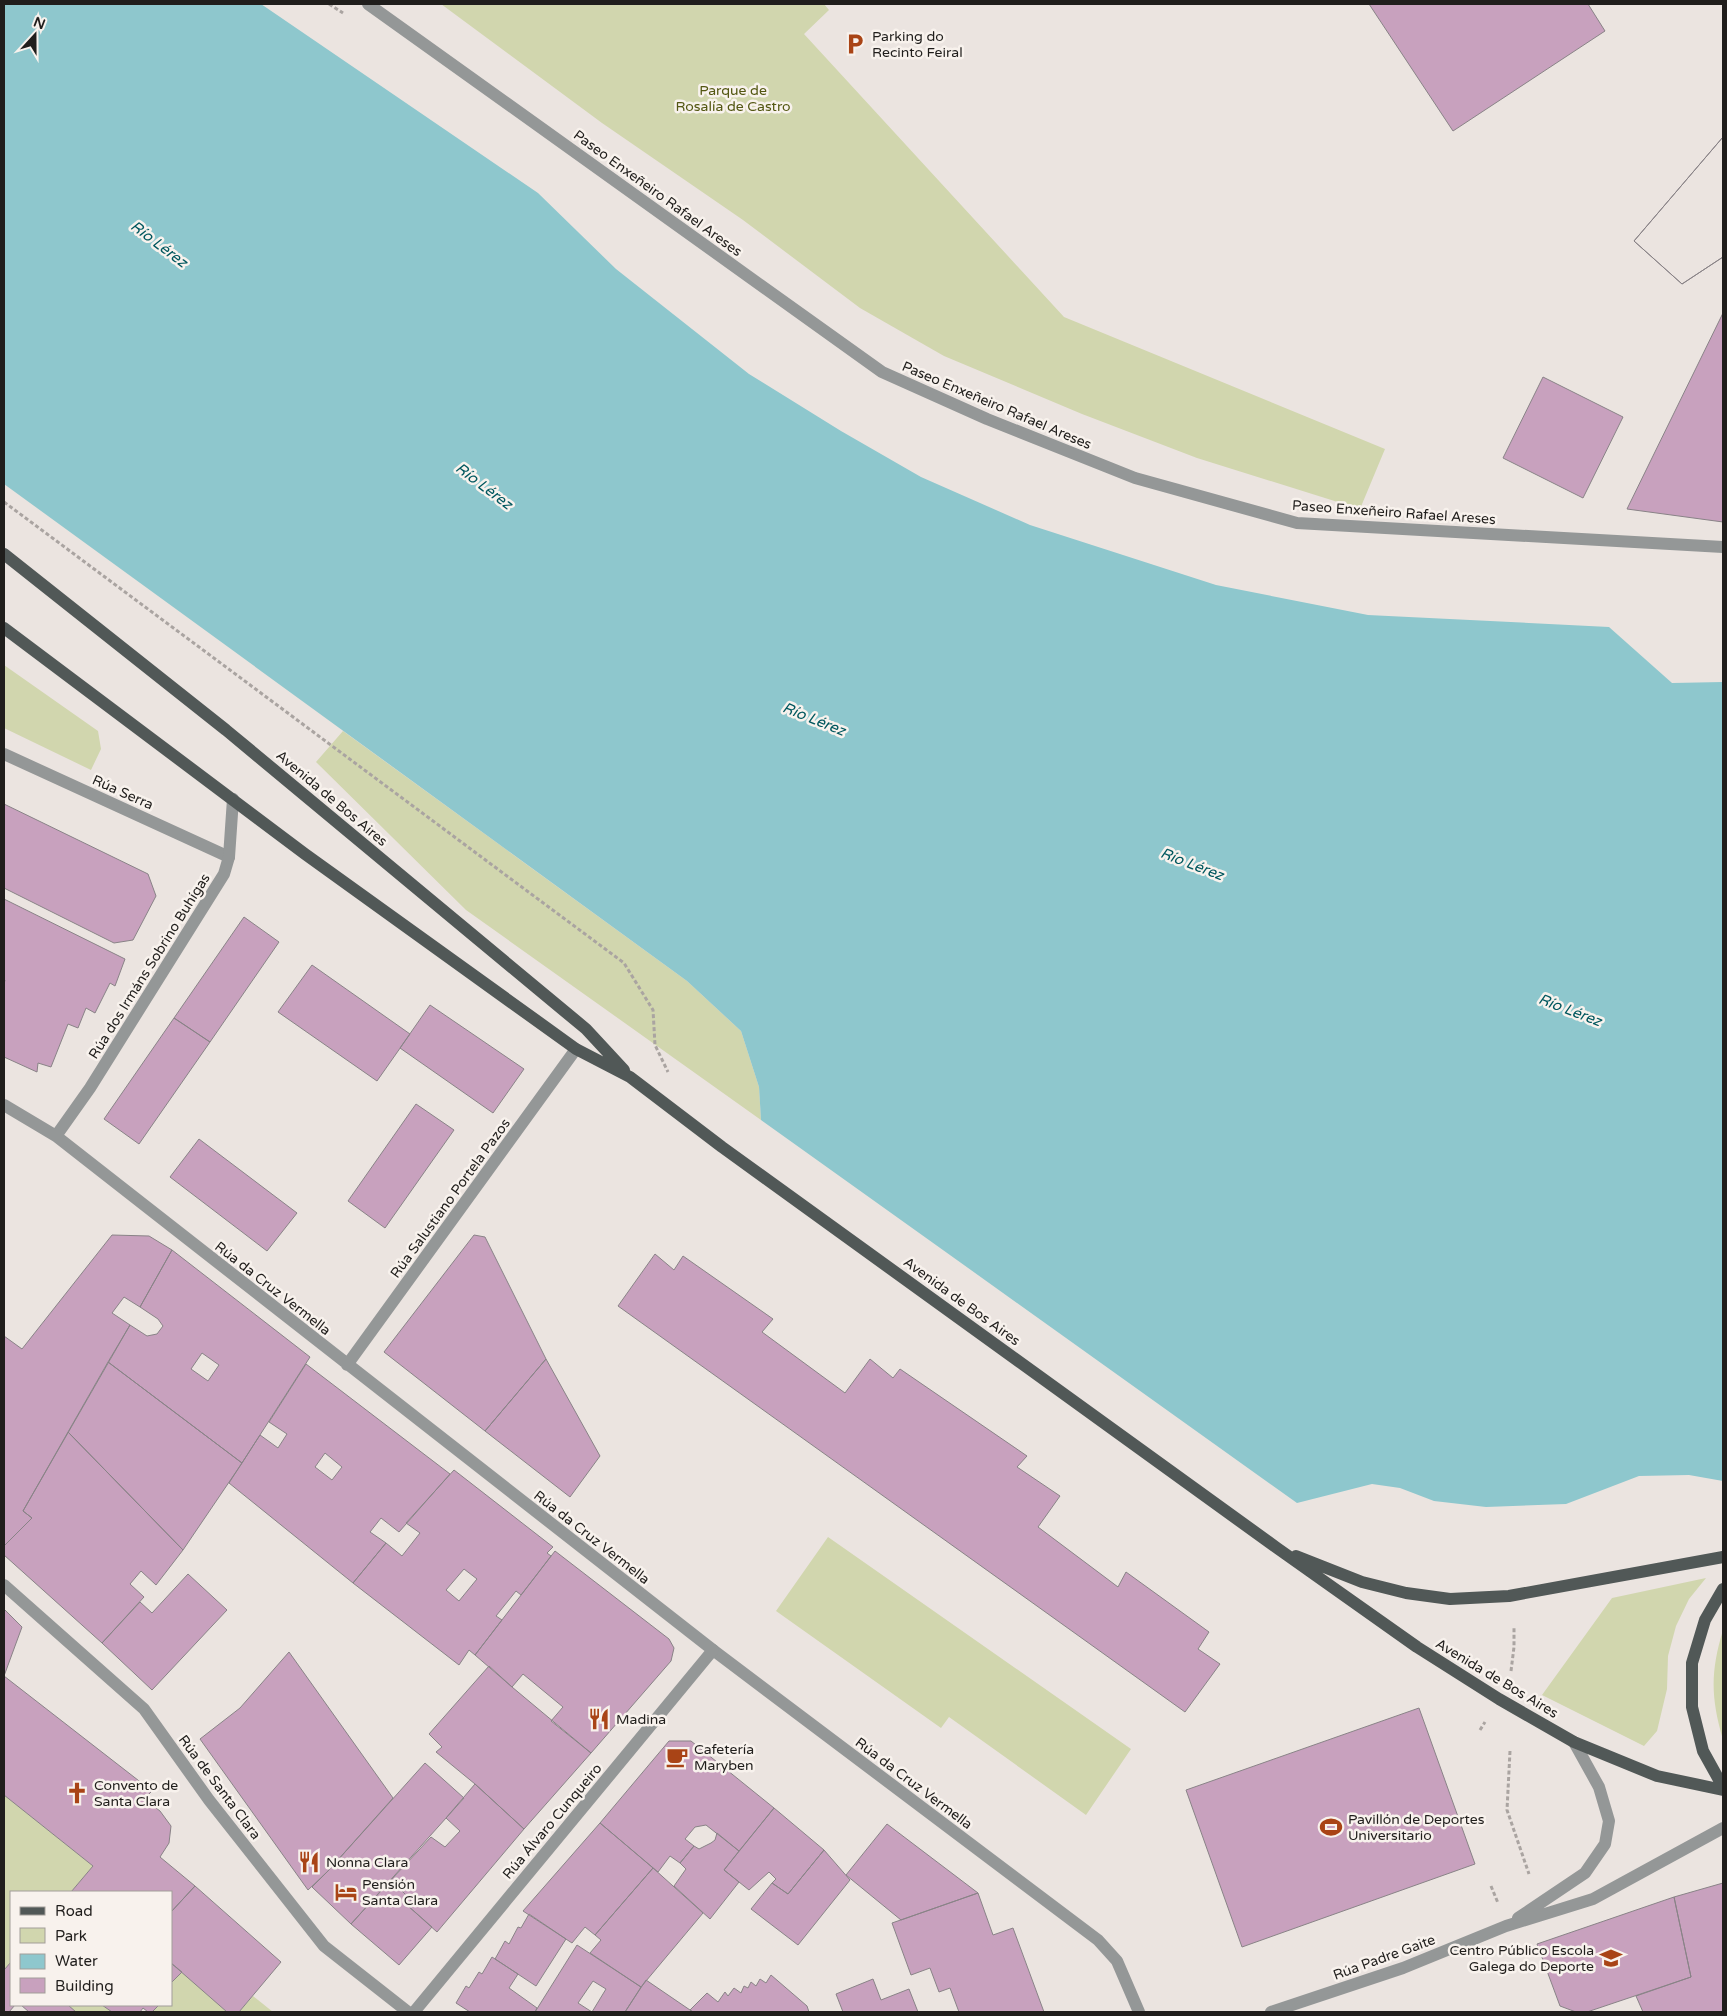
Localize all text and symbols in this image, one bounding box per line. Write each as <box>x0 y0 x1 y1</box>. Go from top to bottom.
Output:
north arrow <box>10 10 60 60</box>
text: N <box>31 13 48 33</box>
place label: Parking do Recinto Feiral <box>872 28 963 61</box>
parking icon: Parking do Recinto Feiral <box>842 31 868 57</box>
park label: Parque de Rosalía de Castro <box>675 82 791 115</box>
street label: Paseo Enxeñeiro Rafael Areses <box>570 127 745 260</box>
water label: Río Lérez <box>127 217 192 272</box>
street label: Paseo Enxeñeiro Rafael Areses <box>900 358 1094 453</box>
water label: Río Lérez <box>452 459 517 514</box>
street label: Paseo Enxeñeiro Rafael Areses <box>1292 497 1497 528</box>
water label: Río Lérez <box>780 698 849 740</box>
street label: Avenida de Bos Aires <box>273 747 391 850</box>
street label: Rúa Serra <box>90 771 156 813</box>
water label: Río Lérez <box>1158 844 1227 885</box>
street label: Rúa dos Irmáns Sobrino Buhígas <box>85 870 214 1062</box>
water label: Río Lérez <box>1536 990 1605 1031</box>
street label: Rúa Salustiano Portela Pazos <box>387 1115 514 1281</box>
street label: Rúa da Cruz Vermella <box>211 1238 334 1339</box>
street label: Avenida de Bos Aires <box>900 1253 1024 1350</box>
street label: Rúa da Cruz Vermella <box>530 1487 653 1588</box>
street label: Avenida de Bos Aires <box>1432 1635 1561 1722</box>
restaurant icon: Madina <box>586 1706 612 1732</box>
place label: Madina <box>616 1711 666 1728</box>
street label: Rúa de Santa Clara <box>175 1732 264 1843</box>
street label: Rúa da Cruz Vermella <box>852 1734 976 1833</box>
place label: Cafetería Maryben <box>694 1741 754 1774</box>
cafe icon: Cafetería Maryben <box>664 1744 690 1770</box>
street label: Rúa Álvaro Cunqueiro <box>499 1760 606 1882</box>
place label: Convento de Santa Clara <box>94 1777 178 1810</box>
church icon: Convento de Santa Clara <box>64 1780 90 1806</box>
place label: Pavillón de Deportes Universitario <box>1348 1811 1485 1844</box>
sports icon: Pavillón de Deportes Universitario <box>1318 1814 1344 1840</box>
restaurant icon: Nonna Clara <box>296 1849 322 1875</box>
place label: Nonna Clara <box>326 1854 408 1871</box>
place label: Pensión Santa Clara <box>362 1876 438 1909</box>
hotel icon: Pensión Santa Clara <box>333 1879 359 1905</box>
legend <box>10 1891 172 2006</box>
text: Road <box>55 1902 93 1920</box>
text: Park <box>55 1927 87 1945</box>
street label: Rúa Padre Gaite <box>1331 1931 1438 1984</box>
place label: Centro Público Escola Galega do Deporte <box>1450 1942 1594 1975</box>
school or university icon: Centro Público Escola Galega do Deporte <box>1598 1945 1624 1971</box>
text: Water <box>55 1952 98 1970</box>
text: Building <box>55 1977 114 1995</box>

